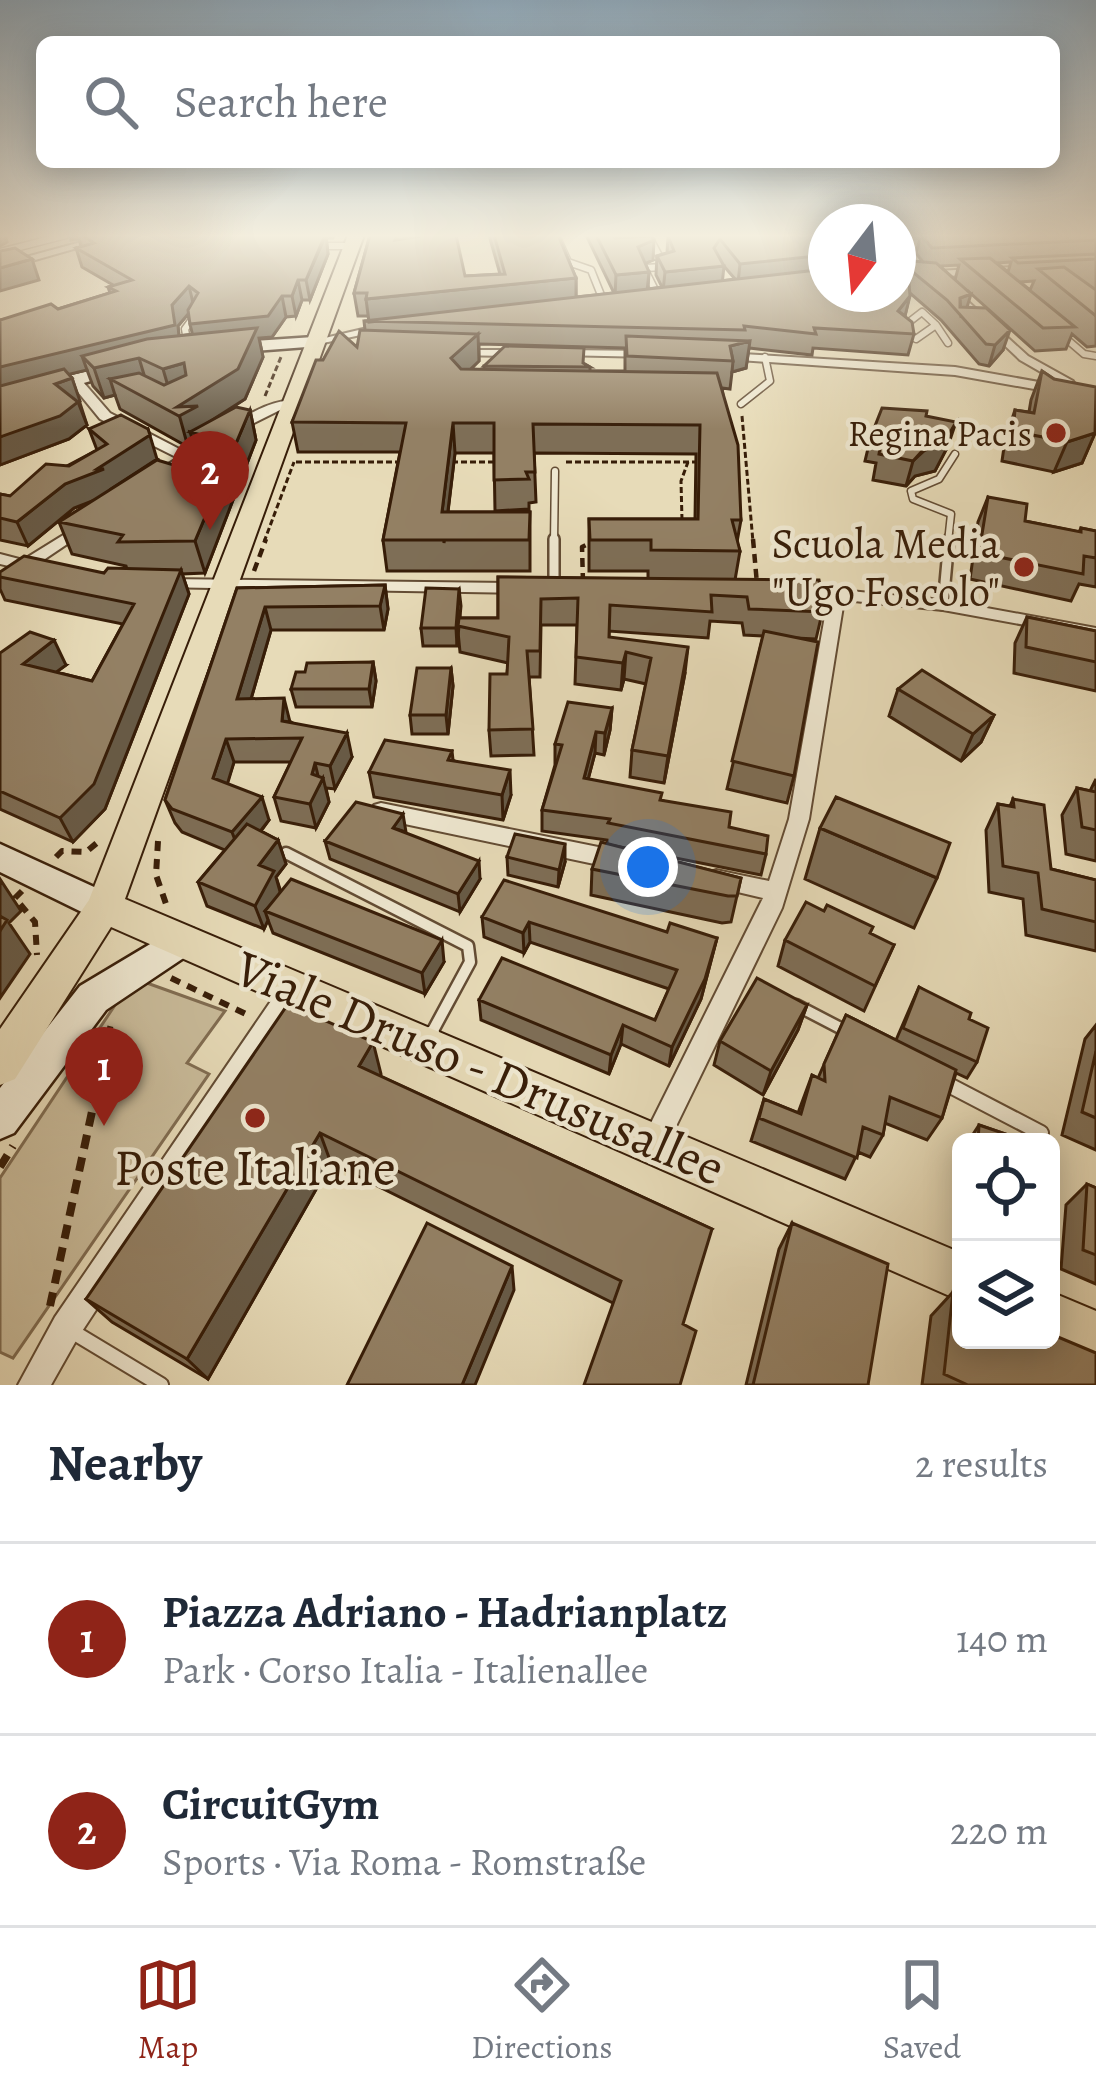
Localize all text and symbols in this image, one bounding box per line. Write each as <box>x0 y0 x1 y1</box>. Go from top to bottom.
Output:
search box <box>36 36 1060 168</box>
icon: search <box>78 69 144 135</box>
text: Search here <box>174 71 388 133</box>
north arrow <box>808 204 916 312</box>
place label: Regina Pacis <box>848 409 1032 458</box>
marker: Regina Pacis <box>1043 420 1069 446</box>
pin: 2 <box>171 431 249 530</box>
place label: Scuola Media "Ugo Foscolo" <box>771 515 1000 620</box>
marker: Scuola Media "Ugo Foscolo" <box>1011 554 1037 580</box>
your location <box>618 837 678 897</box>
street label: Viale Druso - Drususallee <box>224 933 735 1203</box>
pin: 1 <box>65 1027 143 1126</box>
marker: Poste Italiane <box>242 1105 268 1131</box>
place label: Poste Italiane <box>114 1133 396 1203</box>
map controls <box>952 1133 1060 1349</box>
button: locate <box>952 1133 1060 1241</box>
button: layers <box>952 1241 1060 1349</box>
text: Nearby <box>48 1428 202 1498</box>
text: 2 results <box>915 1437 1048 1490</box>
text: Piazza Adriano - Hadrianplatz <box>162 1581 727 1643</box>
text: 1 <box>80 1612 94 1665</box>
text: 140 m <box>956 1612 1048 1665</box>
text: Park · Corso Italia - Italienallee <box>162 1643 648 1696</box>
text: CircuitGym <box>162 1773 379 1835</box>
text: 2 <box>78 1804 96 1857</box>
text: 220 m <box>950 1804 1048 1857</box>
text: Sports · Via Roma - Romstraße <box>162 1835 646 1888</box>
tab: Map <box>135 1952 201 2069</box>
tab: Directions <box>471 1952 613 2069</box>
tab: Saved <box>883 1952 961 2069</box>

